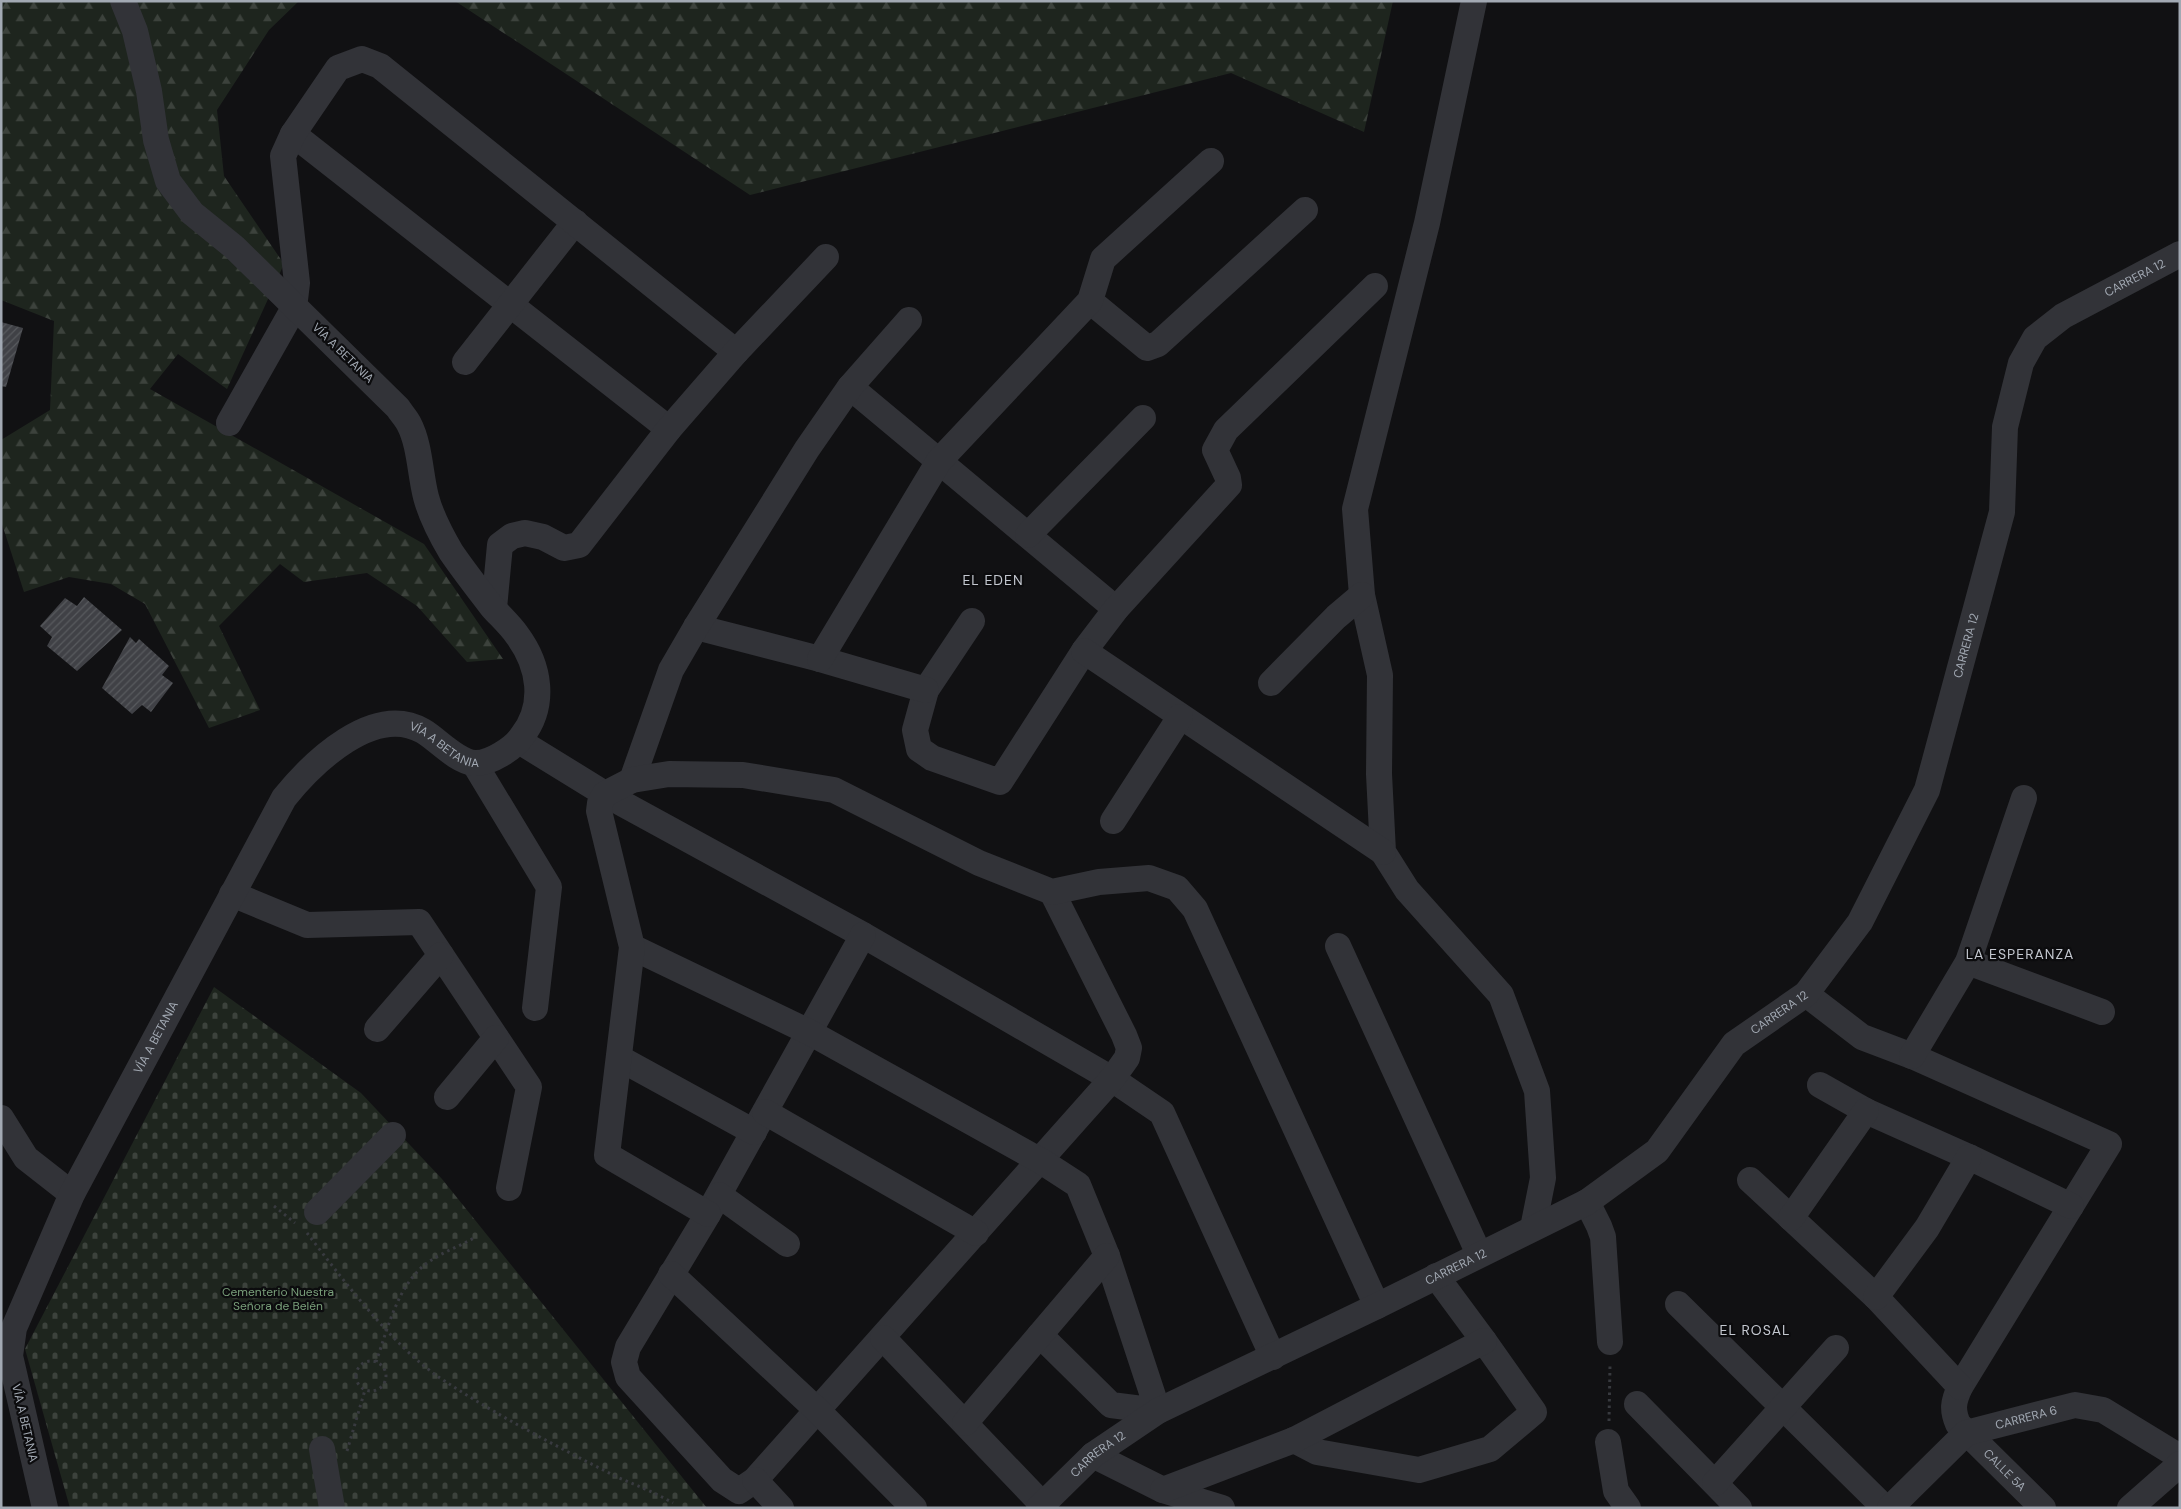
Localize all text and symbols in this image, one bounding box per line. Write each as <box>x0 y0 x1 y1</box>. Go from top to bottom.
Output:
street label: CARRERA 12 <box>2102 255 2168 301</box>
street label: VÍA A BETANIA <box>309 319 377 387</box>
district label: EL EDEN <box>962 571 1024 589</box>
street label: CARRERA 12 <box>1950 611 1982 680</box>
street label: VÍA A BETANIA <box>407 718 479 771</box>
district label: LA ESPERANZA <box>1966 945 2074 963</box>
street label: CARRERA 12 <box>1747 987 1811 1038</box>
street label: VÍA A BETANIA <box>130 998 182 1076</box>
street label: CARRERA 12 <box>1423 1245 1489 1289</box>
park label: Cementerio Nuestra Señora de Belén <box>222 1284 334 1314</box>
district label: EL ROSAL <box>1720 1321 1790 1339</box>
street label: VÍA A BETANIA <box>8 1382 42 1464</box>
street label: CARRERA 6 <box>1994 1402 2059 1433</box>
street label: CARRERA 12 <box>1067 1427 1129 1481</box>
street label: CALLE 5A <box>1980 1445 2029 1495</box>

